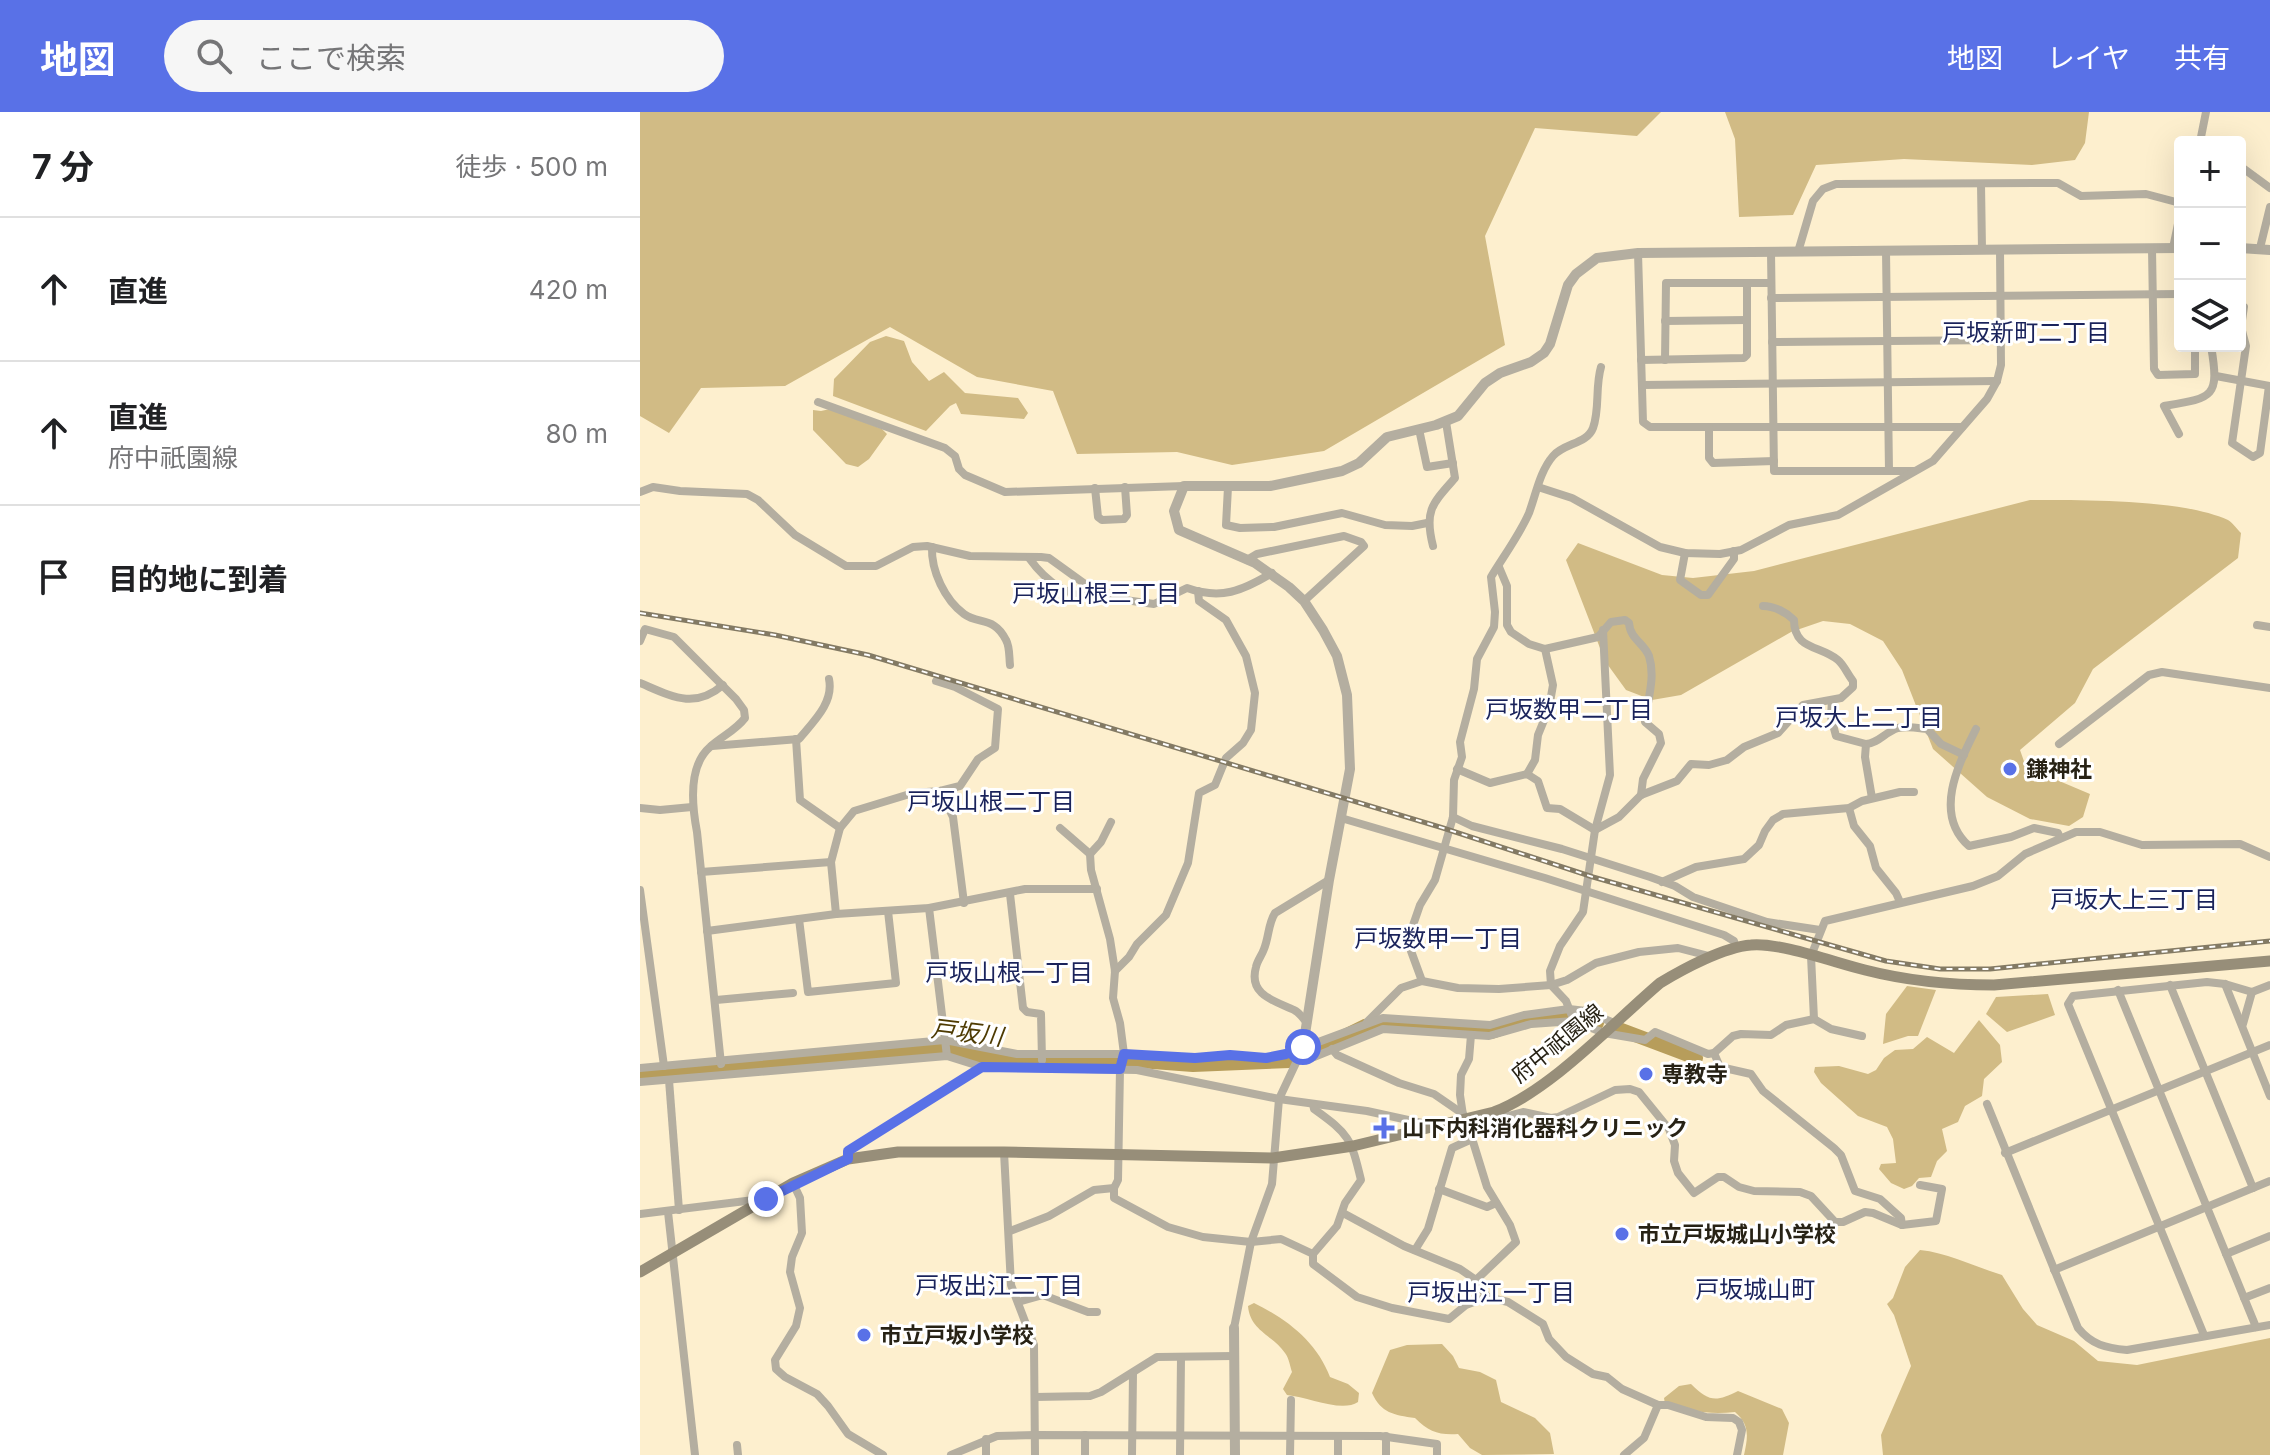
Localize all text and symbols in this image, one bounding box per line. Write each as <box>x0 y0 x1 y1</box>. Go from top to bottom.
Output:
search box <box>164 20 724 92</box>
icon: search <box>192 34 236 78</box>
text: 地図 <box>40 36 116 82</box>
text: ここで検索 <box>256 40 406 76</box>
text: 地図 <box>1947 41 2003 75</box>
text: レイヤ <box>2047 41 2130 75</box>
text: 共有 <box>2174 41 2230 75</box>
map controls <box>2174 136 2246 352</box>
button: + <box>2174 136 2246 208</box>
text: 7 分 <box>32 146 94 187</box>
text: 徒歩 · 500 m <box>455 151 608 182</box>
button: − <box>2174 208 2246 280</box>
icon: ahead <box>32 267 76 311</box>
text: 直進 <box>108 273 168 309</box>
text: 420 m <box>529 274 608 305</box>
button: layers <box>2174 280 2246 352</box>
district label: 戸坂新町二丁目 <box>1942 318 2110 347</box>
text: 直進 <box>108 399 168 435</box>
icon: ahead <box>32 411 76 455</box>
text: 80 m <box>545 418 608 449</box>
text: 府中祇園線 <box>108 442 238 473</box>
icon: arrive <box>32 555 76 599</box>
text: 目的地に到着 <box>108 561 288 597</box>
district label: 戸坂山根三丁目 <box>1012 579 1180 608</box>
district label: 戸坂数甲二丁目 <box>1485 695 1653 724</box>
district label: 戸坂大上二丁目 <box>1775 703 1943 732</box>
place label: 鎌神社 <box>2026 756 2092 782</box>
marker: 鎌神社 <box>2001 760 2019 778</box>
district label: 戸坂山根二丁目 <box>907 787 1075 816</box>
district label: 戸坂大上三丁目 <box>2050 885 2218 914</box>
district label: 戸坂数甲一丁目 <box>1354 924 1522 953</box>
district label: 戸坂山根一丁目 <box>925 958 1093 987</box>
street label: 府中祇園線 <box>1506 998 1608 1088</box>
water label: 戸坂川 <box>930 1014 1008 1052</box>
route start <box>1285 1029 1321 1065</box>
place label: 専教寺 <box>1662 1061 1728 1087</box>
marker: 専教寺 <box>1637 1065 1655 1083</box>
place label: 山下内科消化器科クリニック <box>1402 1115 1688 1141</box>
marker: 山下内科消化器科クリニック <box>1373 1117 1395 1139</box>
route end <box>748 1181 784 1217</box>
place label: 市立戸坂城山小学校 <box>1638 1221 1836 1247</box>
marker: 市立戸坂城山小学校 <box>1613 1225 1631 1243</box>
district label: 戸坂出江二丁目 <box>915 1271 1083 1300</box>
district label: 戸坂城山町 <box>1695 1275 1815 1304</box>
district label: 戸坂出江一丁目 <box>1407 1278 1575 1307</box>
place label: 市立戸坂小学校 <box>880 1322 1034 1348</box>
marker: 市立戸坂小学校 <box>855 1326 873 1344</box>

